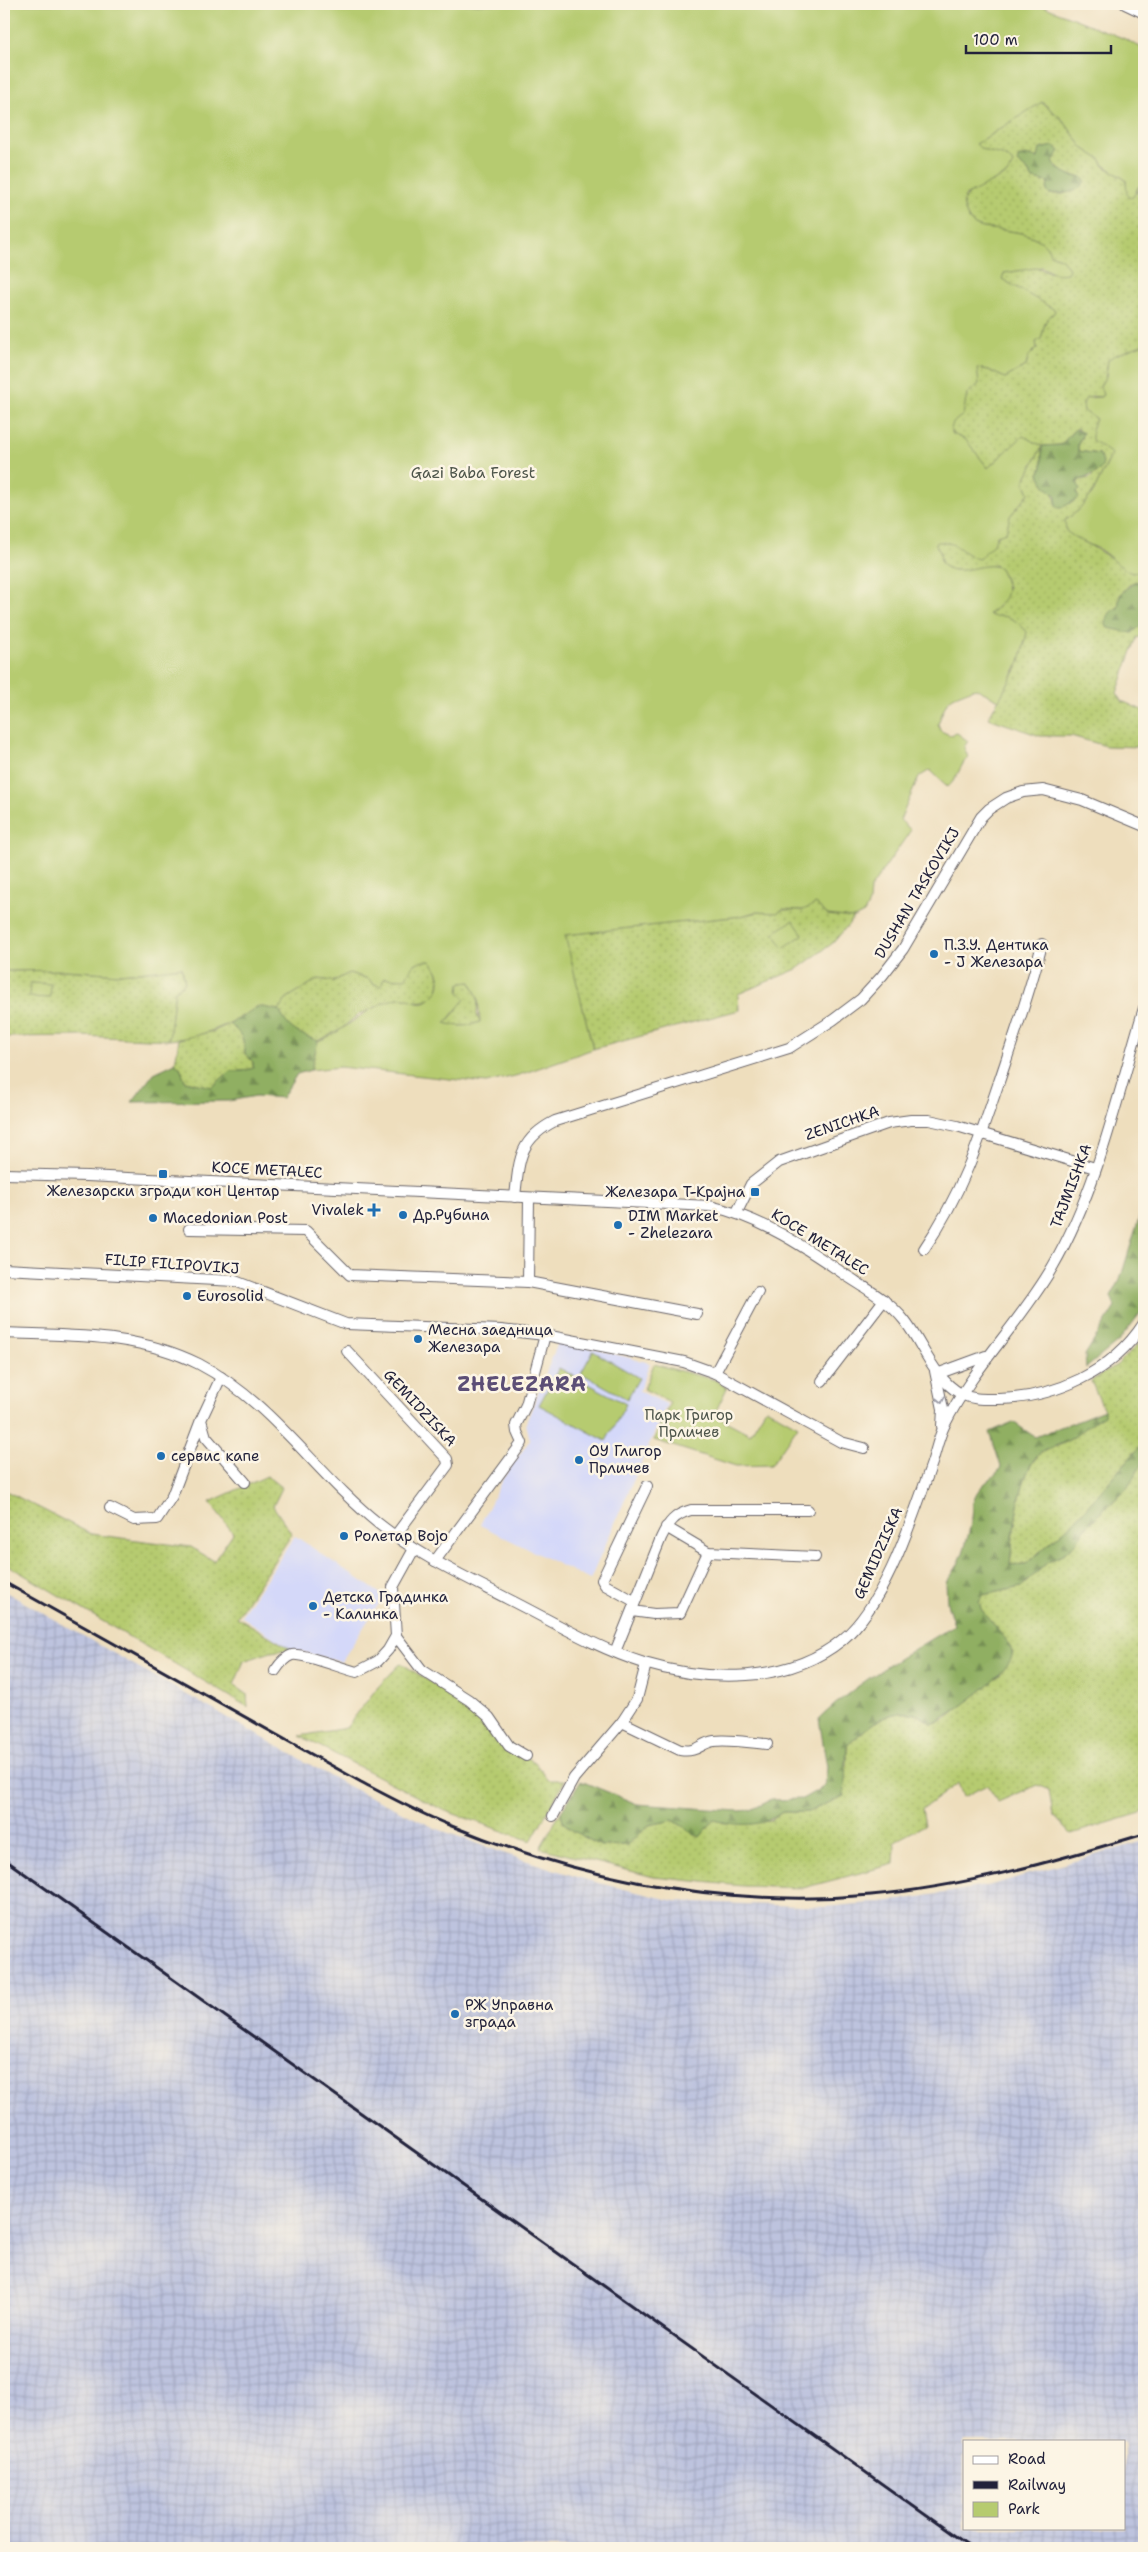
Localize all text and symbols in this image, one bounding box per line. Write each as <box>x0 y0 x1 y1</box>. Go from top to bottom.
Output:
scale bar <box>966 22 1110 54</box>
text: 100 m <box>973 30 1018 50</box>
park label: Gazi Baba Forest <box>411 463 535 483</box>
street label: DUSHAN TASKOVIKJ <box>870 824 964 962</box>
place label: П.З.У. Дентика - Ј Железара <box>944 935 1049 972</box>
marker: П.З.У. Дентика - Ј Железара <box>928 948 940 960</box>
street label: ZENICHKA <box>802 1101 882 1145</box>
street label: TAJMISHKA <box>1046 1141 1096 1231</box>
street label: KOCE METALEC <box>211 1157 323 1183</box>
marker: Железарски згради кон Центар <box>157 1168 169 1180</box>
place label: Железарски згради кон Центар <box>47 1181 279 1201</box>
place label: Железара Т-Крајна <box>605 1182 746 1202</box>
marker: Железара Т-Крајна <box>749 1186 761 1198</box>
place label: Vivalek <box>311 1200 364 1220</box>
marker: Vivalek <box>368 1204 380 1216</box>
street label: KOCE METALEC <box>768 1204 872 1280</box>
place label: Др.Рубина <box>413 1205 490 1225</box>
place label: DIM Market - Zhelezara <box>628 1206 719 1243</box>
place label: Macedonian Post <box>163 1208 288 1228</box>
marker: Др.Рубина <box>397 1209 409 1221</box>
marker: Macedonian Post <box>147 1212 159 1224</box>
marker: DIM Market - Zhelezara <box>612 1219 624 1231</box>
street label: FILIP FILIPOVIKJ <box>104 1249 240 1279</box>
place label: Eurosolid <box>197 1286 264 1306</box>
marker: Eurosolid <box>181 1290 193 1302</box>
place label: Месна заедница Железара <box>428 1320 554 1357</box>
marker: Месна заедница Железара <box>412 1333 424 1345</box>
street label: GEMIDZISKA <box>379 1365 461 1451</box>
district label: ZHELEZARA <box>457 1371 587 1397</box>
one-way arrow <box>935 1396 945 1404</box>
park label: Парк Григор Прличев <box>645 1405 733 1442</box>
place label: ОУ Глигор Прличев <box>589 1441 662 1478</box>
place label: сервис капе <box>171 1446 260 1466</box>
marker: сервис капе <box>155 1450 167 1462</box>
marker: ОУ Глигор Прличев <box>573 1454 585 1466</box>
street label: GEMIDZISKA <box>849 1504 907 1602</box>
place label: Ролетар Војо <box>354 1526 448 1546</box>
marker: Ролетар Војо <box>338 1530 350 1542</box>
place label: Детска Градинка - Калинка <box>323 1587 449 1624</box>
marker: Детска Градинка - Калинка <box>307 1600 319 1612</box>
place label: РЖ Управна зграда <box>465 1995 554 2032</box>
marker: РЖ Управна зграда <box>449 2008 461 2020</box>
legend <box>963 2440 1126 2530</box>
text: Road <box>1008 2449 1046 2469</box>
text: Railway <box>1008 2475 1066 2495</box>
text: Park <box>1008 2499 1040 2519</box>

